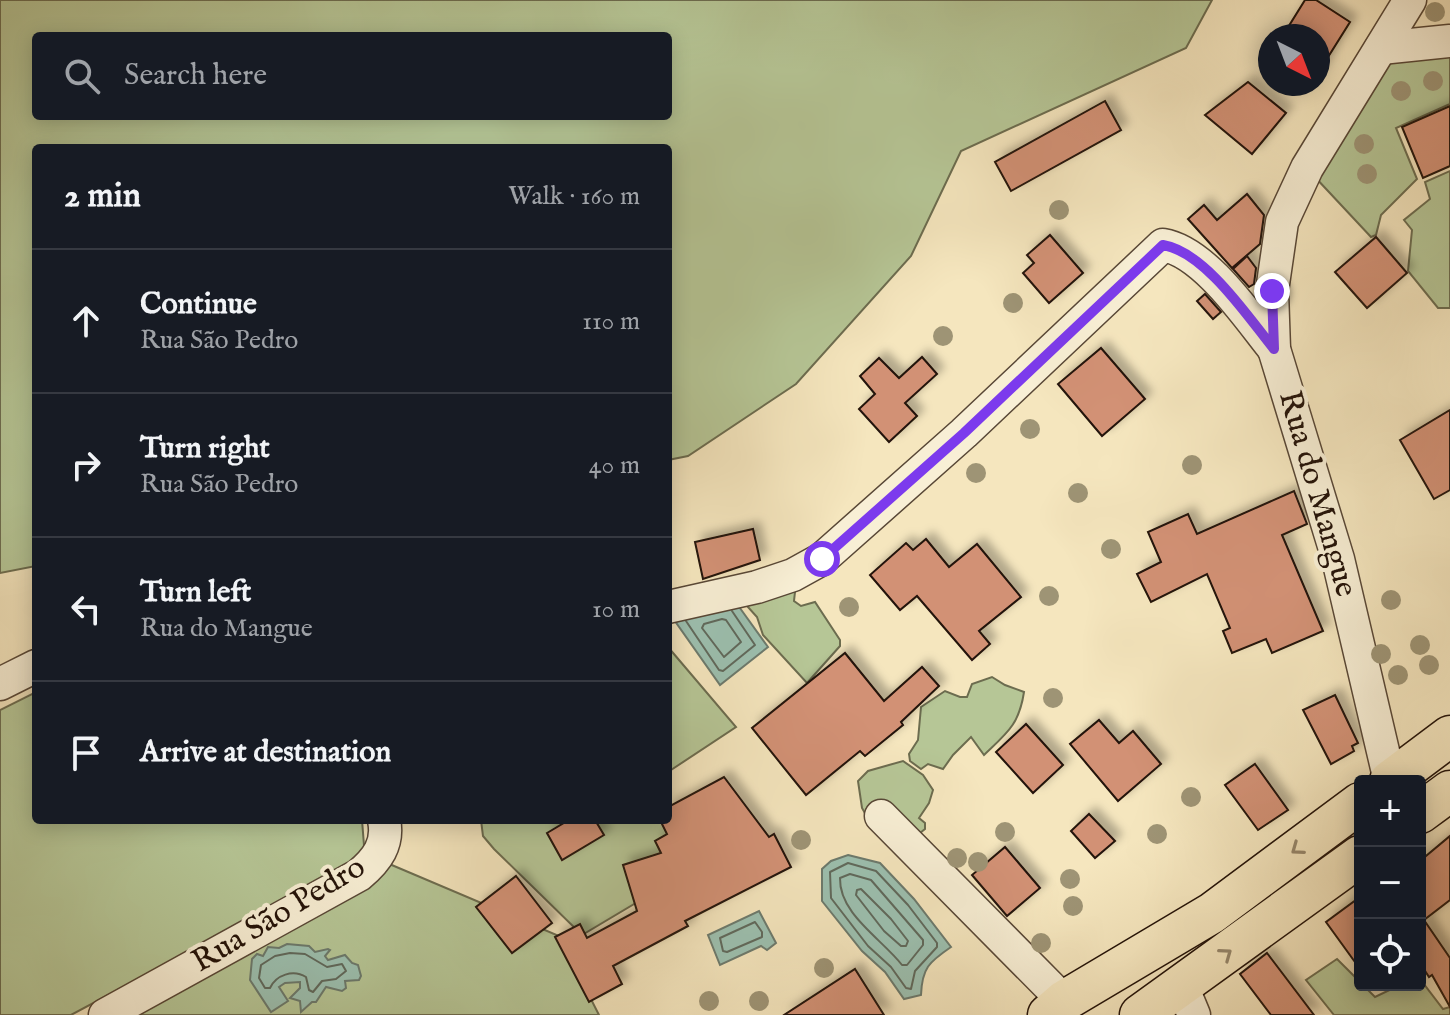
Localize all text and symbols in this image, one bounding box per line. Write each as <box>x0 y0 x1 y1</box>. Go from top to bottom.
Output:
north arrow <box>1258 24 1330 96</box>
search box <box>32 32 672 120</box>
icon: search <box>60 54 104 98</box>
text: Search here <box>124 57 267 95</box>
text: 2 min <box>64 175 141 218</box>
text: Walk · 160 m <box>508 180 640 213</box>
route end <box>1254 273 1290 309</box>
text: Continue <box>140 286 257 324</box>
icon: ahead <box>64 299 108 343</box>
text: 110 m <box>582 305 640 338</box>
text: Rua São Pedro <box>140 324 298 357</box>
street label: Rua do Mangue <box>1268 386 1366 602</box>
text: Turn right <box>140 430 270 468</box>
icon: right <box>64 443 108 487</box>
text: 40 m <box>589 449 640 482</box>
text: Rua São Pedro <box>140 468 298 501</box>
route start <box>804 541 840 577</box>
text: Turn left <box>140 574 251 612</box>
icon: left <box>64 587 108 631</box>
text: 10 m <box>592 593 640 626</box>
text: Rua do Mangue <box>140 612 313 645</box>
icon: arrive <box>64 731 108 775</box>
text: Arrive at destination <box>140 734 391 772</box>
map controls <box>1354 775 1426 991</box>
button: + <box>1354 775 1426 847</box>
one-way arrow <box>1291 839 1306 854</box>
street label: Rua São Pedro <box>185 847 373 983</box>
button: − <box>1354 847 1426 919</box>
button: locate <box>1354 919 1426 991</box>
one-way arrow <box>1217 949 1232 963</box>

